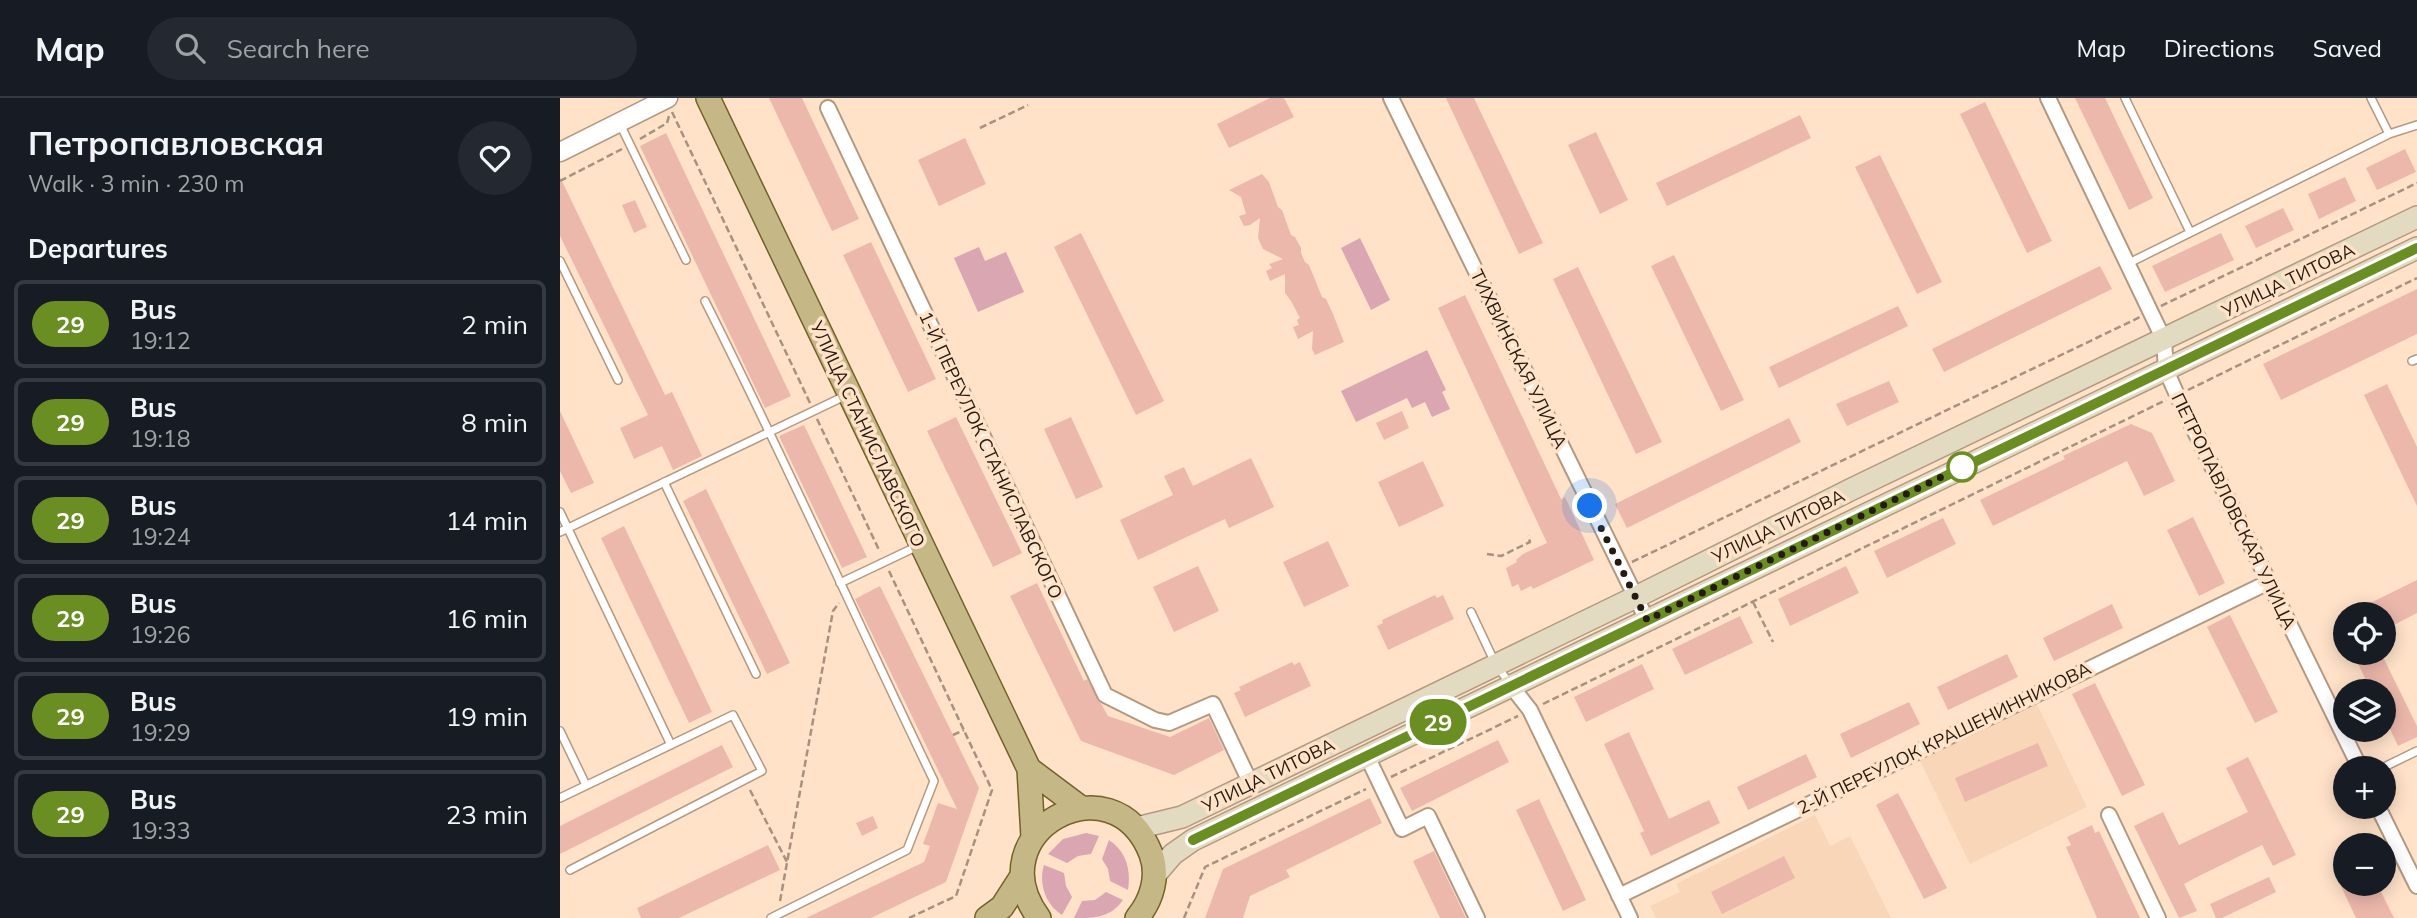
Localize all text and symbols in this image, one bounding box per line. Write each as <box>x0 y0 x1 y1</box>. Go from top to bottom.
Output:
search box <box>147 17 637 80</box>
text: Map <box>35 28 105 69</box>
icon: search <box>171 29 209 67</box>
text: Search here <box>227 32 370 65</box>
text: Map <box>2076 33 2126 63</box>
text: Directions <box>2164 33 2275 63</box>
text: Saved <box>2313 33 2382 63</box>
button: heart <box>458 121 532 195</box>
text: Петропавловская <box>28 122 324 163</box>
text: Walk · 3 min · 230 m <box>28 169 245 198</box>
text: Departures <box>28 232 168 265</box>
street label: УЛИЦА ТИТОВА <box>2217 238 2358 323</box>
street label: ТИХВИНСКАЯ УЛИЦА <box>1466 266 1572 452</box>
text: Bus <box>130 293 176 326</box>
text: 2 min <box>461 308 528 341</box>
street label: 1-Й ПЕРЕУЛОК СТАНИСЛАВСКОГО <box>914 308 1068 602</box>
text: 29 <box>56 309 85 339</box>
street label: УЛИЦА СТАНИСЛАВСКОГО <box>805 316 931 551</box>
text: 19:12 <box>130 326 190 355</box>
street label: ПЕТРОПАВЛОВСКАЯ УЛИЦА <box>2167 389 2301 633</box>
text: Bus <box>130 391 176 424</box>
text: 8 min <box>461 406 528 439</box>
text: 29 <box>56 407 85 437</box>
text: 19:18 <box>130 424 190 453</box>
unlabelled marker <box>1947 452 1977 482</box>
street label: УЛИЦА ТИТОВА <box>1707 484 1848 569</box>
your location <box>1572 488 1607 523</box>
text: Bus <box>130 489 176 522</box>
text: 14 min <box>446 504 528 537</box>
text: 29 <box>56 505 85 535</box>
text: 19:24 <box>130 522 190 551</box>
text: Bus <box>130 587 176 620</box>
text: 16 min <box>446 602 528 635</box>
map controls <box>2333 602 2396 896</box>
button: locate <box>2333 602 2396 665</box>
text: 29 <box>56 603 85 633</box>
text: 19:26 <box>130 620 190 649</box>
street label: 2-Й ПЕРЕУЛОК КРАШЕНИННИКОВА <box>1793 657 2095 819</box>
button: layers <box>2333 679 2396 742</box>
text: Bus <box>130 685 176 718</box>
line badge: 29 <box>1406 699 1470 745</box>
text: 19 min <box>446 700 528 733</box>
text: 29 <box>56 701 85 731</box>
text: 29 <box>1424 707 1452 737</box>
text: 19:29 <box>130 718 190 747</box>
street label: УЛИЦА ТИТОВА <box>1197 733 1338 818</box>
button: + <box>2333 756 2396 819</box>
text: Bus <box>130 783 176 816</box>
text: 23 min <box>446 798 528 831</box>
text: 29 <box>56 799 85 829</box>
text: 19:33 <box>130 816 190 845</box>
button: − <box>2333 833 2396 896</box>

